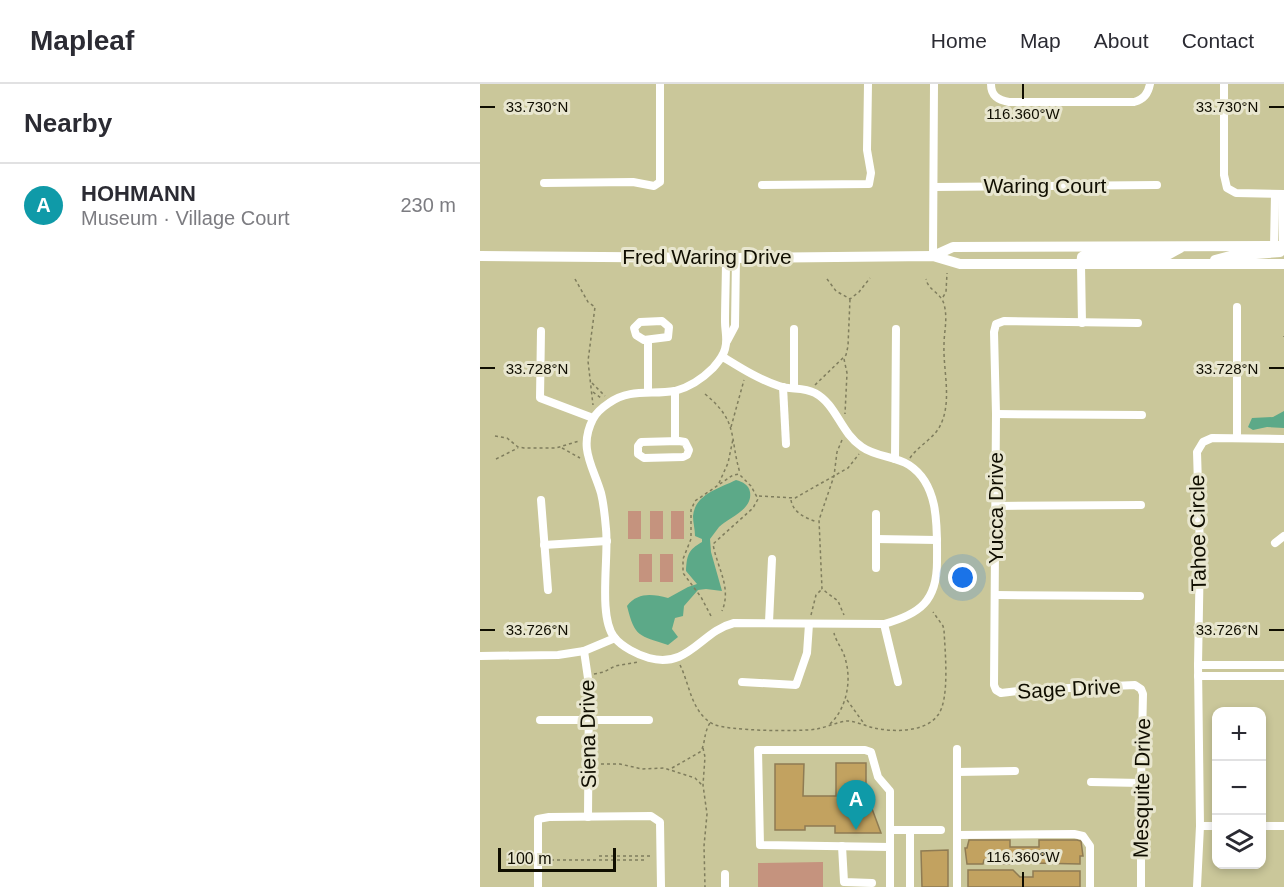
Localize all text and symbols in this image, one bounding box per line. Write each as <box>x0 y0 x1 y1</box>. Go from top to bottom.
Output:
text: Mapleaf <box>30 25 134 56</box>
text: Home <box>931 29 987 52</box>
text: Map <box>1020 29 1061 52</box>
text: About <box>1094 29 1149 52</box>
text: Contact <box>1182 29 1254 52</box>
text: 33.730°N <box>506 98 568 115</box>
text: 33.730°N <box>1196 98 1258 115</box>
text: 116.360°W <box>986 105 1060 122</box>
text: Nearby <box>24 108 112 138</box>
street label: Waring Court <box>984 174 1107 197</box>
text: HOHMANN <box>81 181 196 206</box>
text: A <box>36 194 51 216</box>
text: 230 m <box>400 194 456 216</box>
text: Museum · Village Court <box>81 207 290 229</box>
street label: Fred Waring Drive <box>622 245 792 268</box>
text: 33.728°N <box>506 360 568 377</box>
text: 33.728°N <box>1196 360 1258 377</box>
street label: Yucca Drive <box>984 452 1007 564</box>
street label: Tahoe Circle <box>1185 474 1210 592</box>
your location <box>948 563 977 592</box>
text: 33.726°N <box>506 621 568 638</box>
text: 33.726°N <box>1196 621 1258 638</box>
street label: Sage Drive <box>1016 674 1121 703</box>
street label: Siena Drive <box>575 680 600 788</box>
map controls <box>1212 707 1266 869</box>
button: + <box>1212 707 1266 761</box>
street label: Mesquite Drive <box>1129 718 1154 858</box>
button: − <box>1212 761 1266 815</box>
pin: A <box>836 780 875 830</box>
button: layers <box>1212 815 1266 869</box>
scale bar <box>498 845 616 872</box>
text: 116.360°W <box>986 848 1060 865</box>
text: 100 m <box>507 850 551 867</box>

